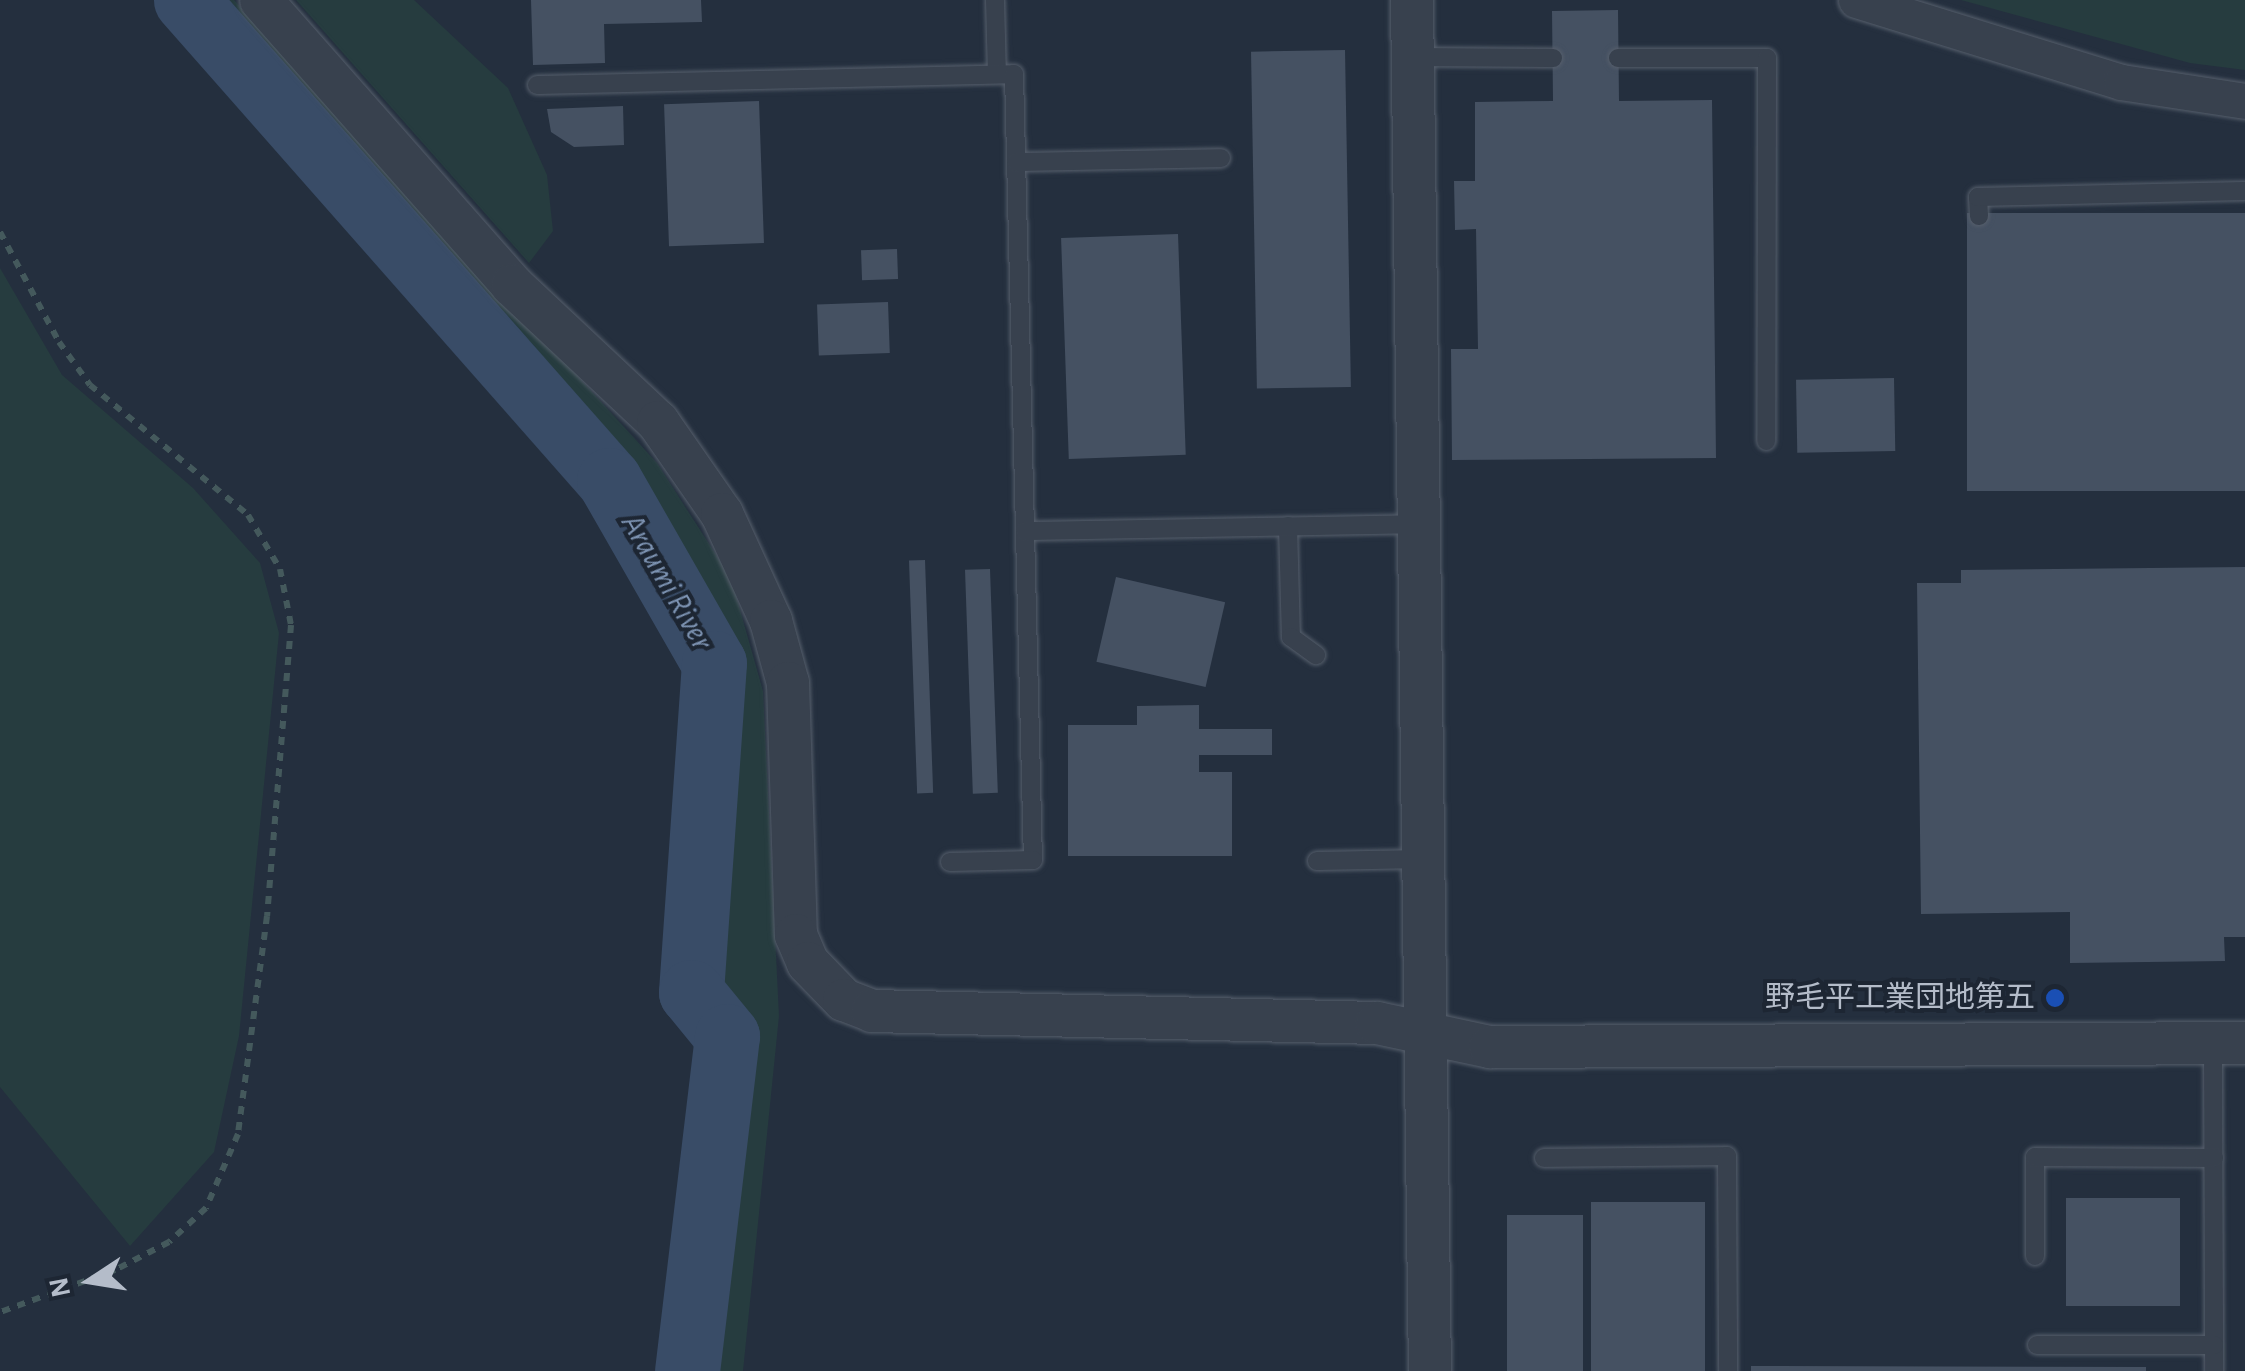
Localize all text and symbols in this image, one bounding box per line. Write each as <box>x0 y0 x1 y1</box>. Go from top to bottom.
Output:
water label: Araumi River <box>613 507 721 657</box>
place label: 野毛平工業団地第五 <box>1765 980 2035 1016</box>
marker: 野毛平工業団地第五 <box>2044 987 2066 1009</box>
north arrow <box>40 1231 140 1331</box>
text: N <box>45 1275 76 1300</box>

